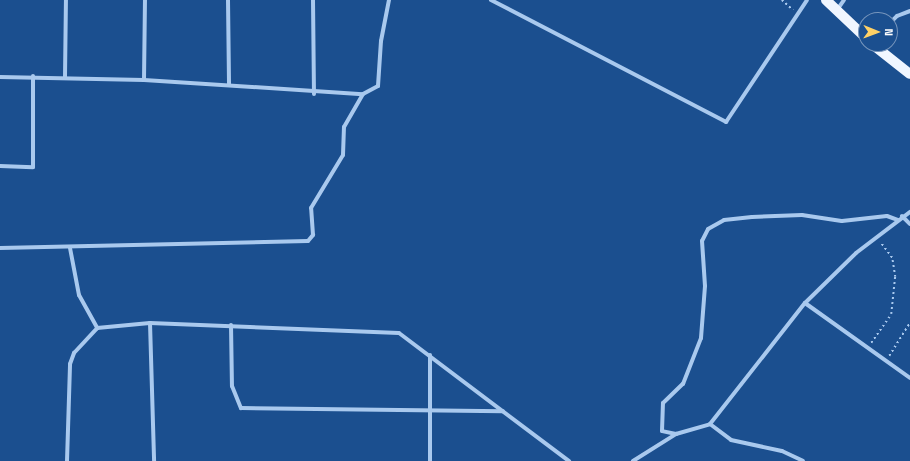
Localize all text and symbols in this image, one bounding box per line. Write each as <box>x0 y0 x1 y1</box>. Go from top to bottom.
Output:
north arrow <box>858 12 898 52</box>
text: N <box>882 28 896 36</box>

